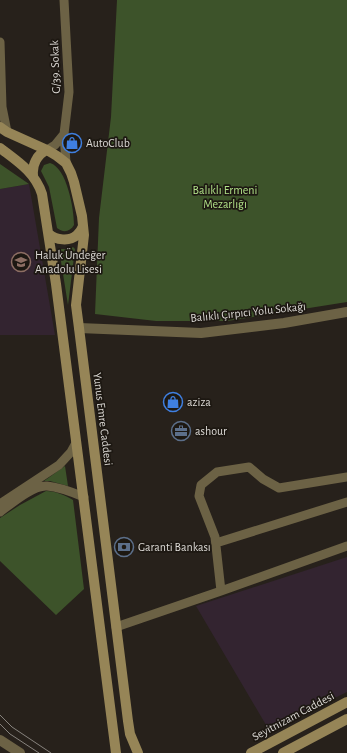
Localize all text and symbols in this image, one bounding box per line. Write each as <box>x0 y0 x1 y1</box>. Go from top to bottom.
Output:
street label: G/39. Sokak <box>48 40 62 94</box>
shop icon: AutoClub <box>61 132 83 154</box>
place label: AutoClub <box>86 137 130 149</box>
park label: Balıklı Ermeni Mezarlığı <box>193 184 257 210</box>
place label: Haluk Ündeğer Anadolu Lisesi <box>35 248 106 275</box>
school or university icon: Haluk Ündeğer Anadolu Lisesi <box>10 251 32 273</box>
street label: Balıklı Çırpıcı Yolu Sokağı <box>190 300 306 324</box>
street label: Yunus Emre Caddesi <box>91 372 115 466</box>
shop icon: aziza <box>162 391 184 413</box>
place label: aziza <box>187 396 211 408</box>
office icon: ashour <box>170 420 192 442</box>
place label: ashour <box>195 425 227 437</box>
bank icon: Garanti Bankası <box>113 536 135 558</box>
place label: Garanti Bankası <box>138 541 211 553</box>
street label: Seyitnizam Caddesi <box>250 689 336 744</box>

